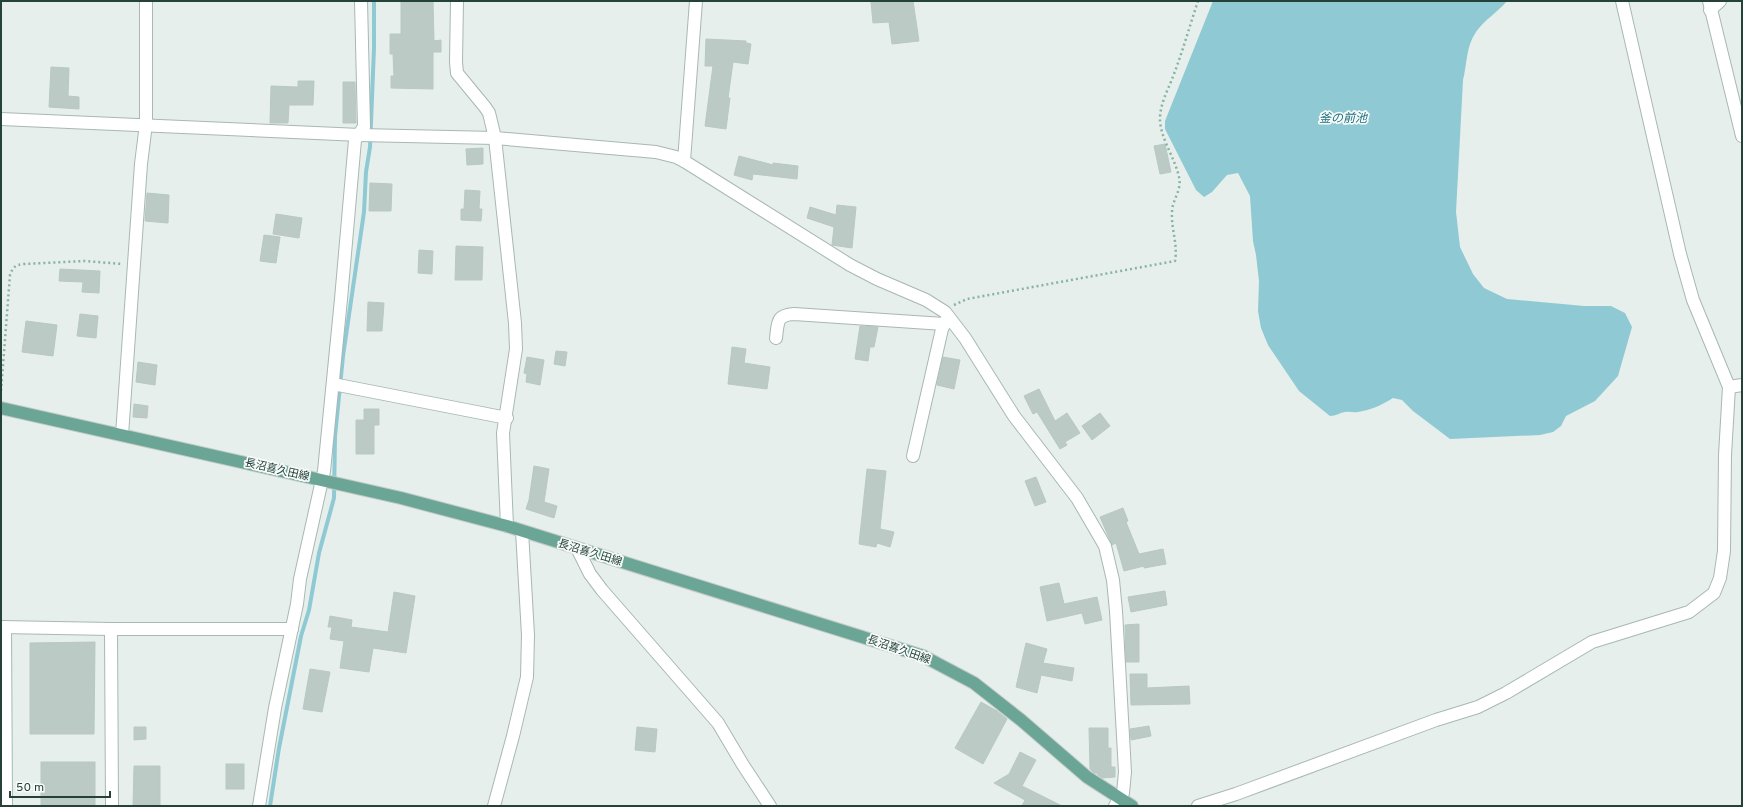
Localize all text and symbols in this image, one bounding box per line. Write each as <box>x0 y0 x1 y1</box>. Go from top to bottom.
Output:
water label: 釜の前池 <box>1319 111 1368 127</box>
street label: 長沼喜久田線 <box>243 456 311 484</box>
street label: 長沼喜久田線 <box>556 537 624 569</box>
street label: 長沼喜久田線 <box>866 633 932 667</box>
scale bar <box>10 773 110 799</box>
text: 50 m <box>16 780 44 796</box>

